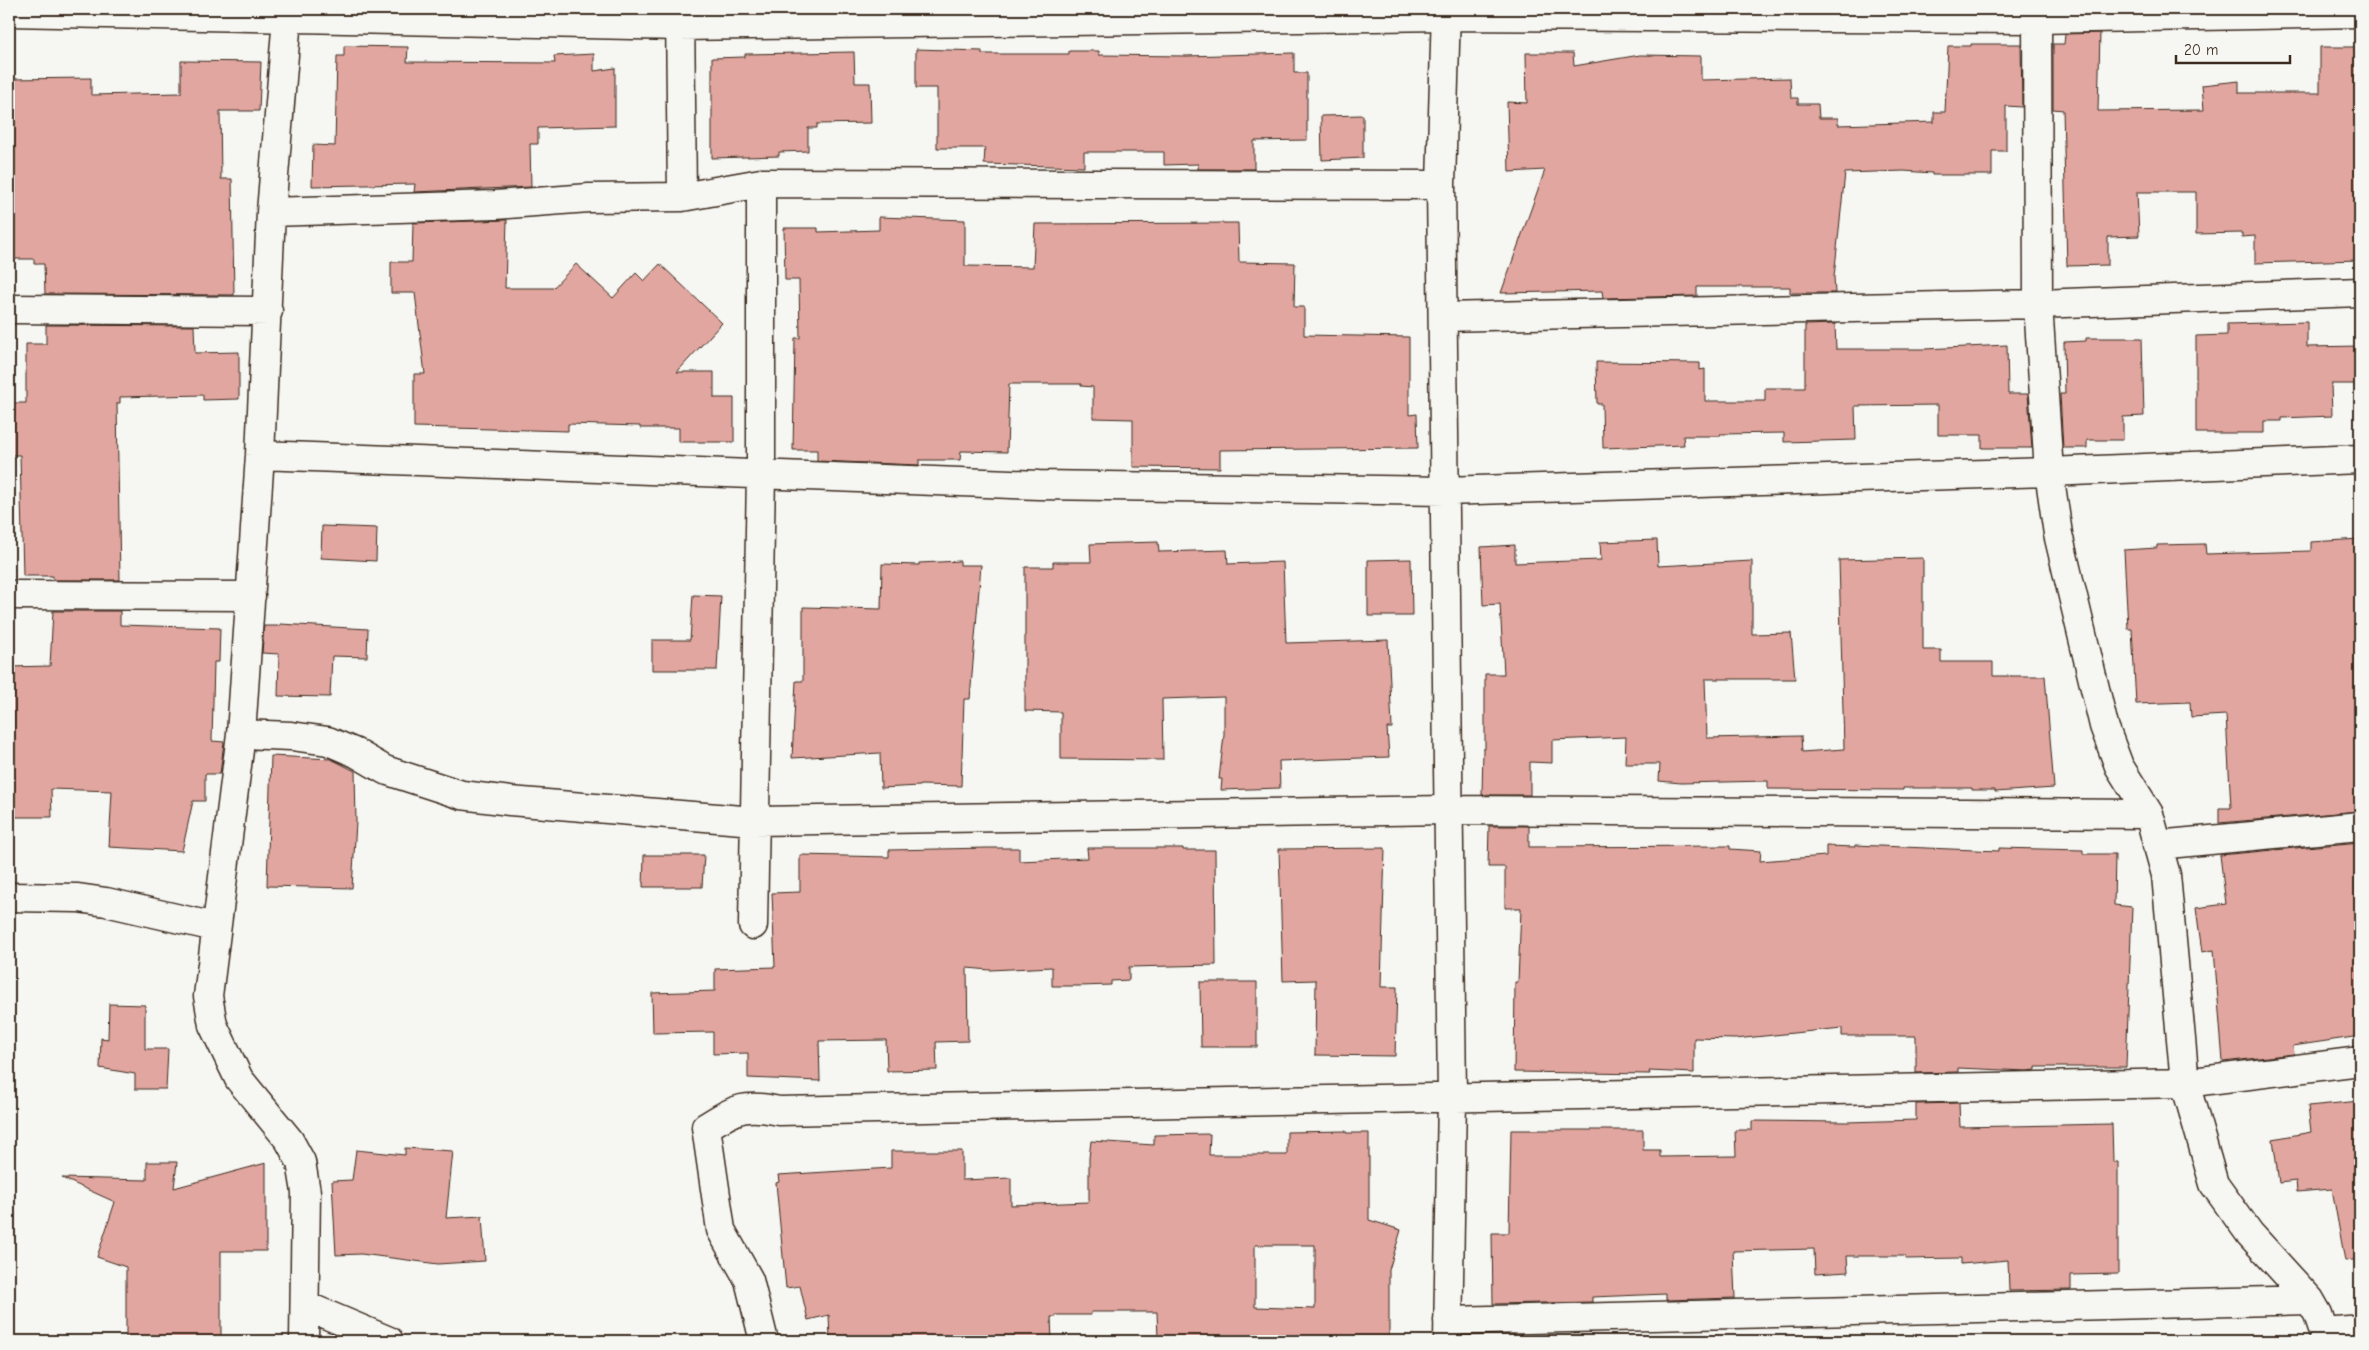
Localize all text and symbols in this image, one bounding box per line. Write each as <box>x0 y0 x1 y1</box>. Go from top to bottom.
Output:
scale bar <box>2176 32 2290 64</box>
text: 20 m <box>2184 41 2218 59</box>

